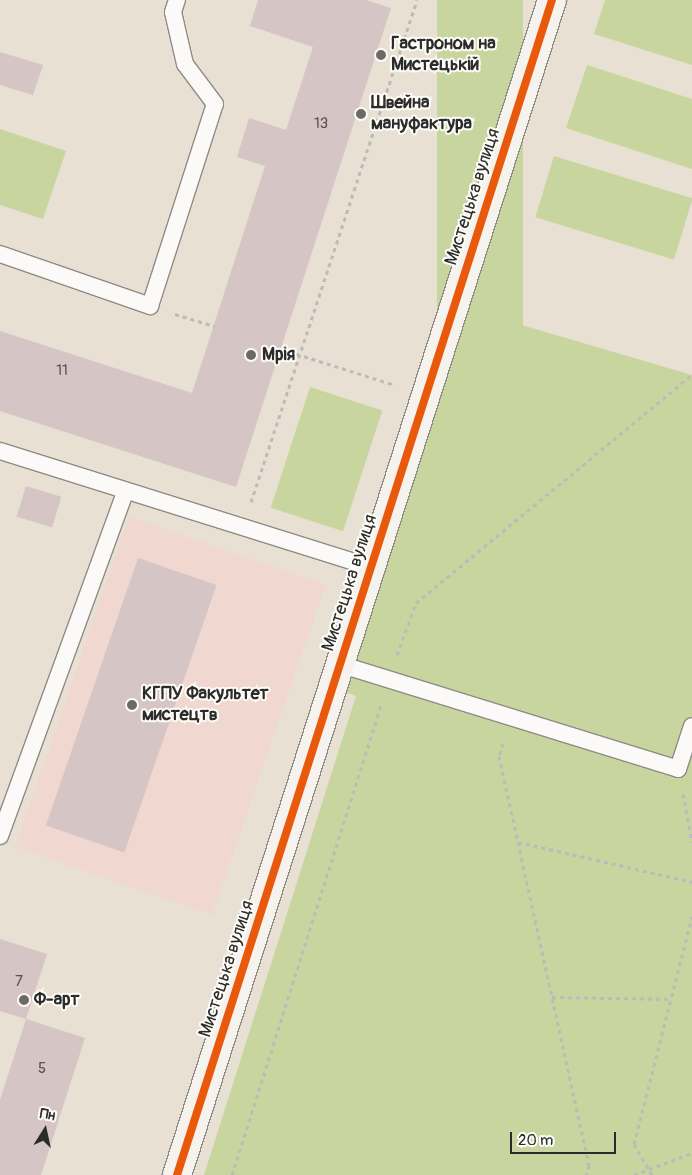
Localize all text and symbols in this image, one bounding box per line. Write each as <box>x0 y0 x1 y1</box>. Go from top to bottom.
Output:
place label: Гастроном на Мистецькій <box>391 34 496 76</box>
marker: Гастроном на Мистецькій <box>375 49 387 61</box>
place label: Швейна мануфактура <box>371 93 472 136</box>
marker: Швейна мануфактура <box>355 108 367 120</box>
house number: 13 <box>314 115 328 133</box>
street label: Мистецька вулиця <box>441 126 505 268</box>
place label: Мрія <box>262 344 295 366</box>
marker: Мрія <box>244 348 258 362</box>
house number: 11 <box>56 362 68 380</box>
street label: Мистецька вулиця <box>318 512 382 654</box>
place label: КГПУ Факультет мистецтв <box>142 684 269 726</box>
marker: КГПУ Факультет мистецтв <box>126 699 138 711</box>
street label: Мистецька вулиця <box>195 898 259 1040</box>
house number: 7 <box>15 973 23 991</box>
place label: Ф-арт <box>34 989 80 1011</box>
marker: Ф-арт <box>18 994 30 1006</box>
house number: 5 <box>38 1060 46 1078</box>
north arrow <box>20 1105 70 1155</box>
text: Пн <box>39 1105 57 1124</box>
scale bar <box>512 1122 618 1154</box>
text: 20 m <box>518 1131 553 1150</box>

